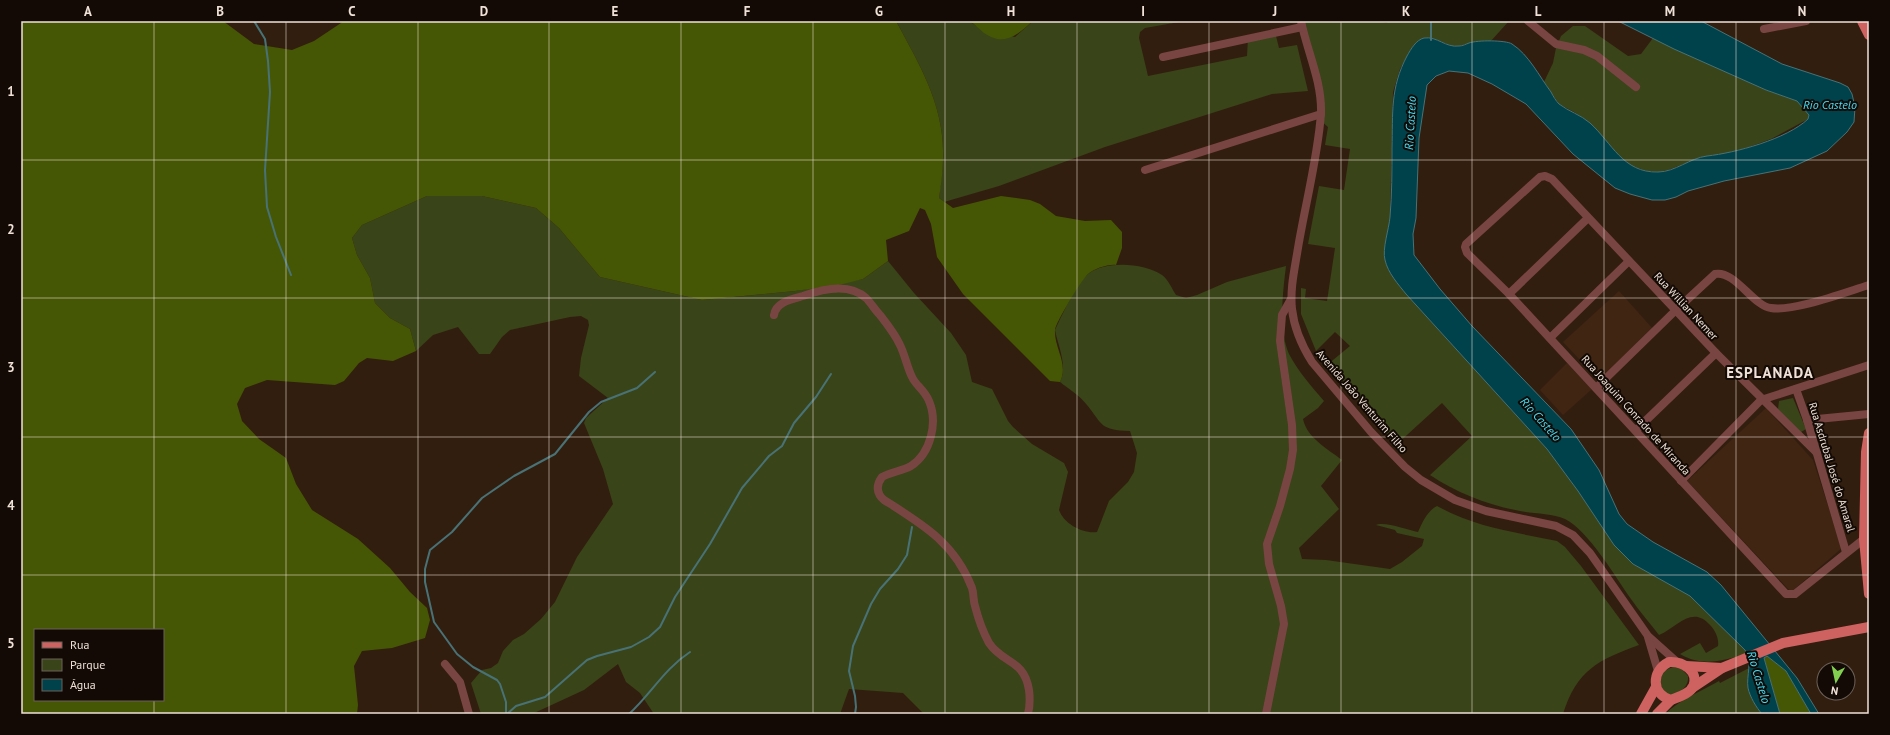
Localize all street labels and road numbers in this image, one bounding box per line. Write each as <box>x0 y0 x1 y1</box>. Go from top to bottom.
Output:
street label: Rua Willian Nemer <box>1651 269 1721 343</box>
street label: Avenida João Venturim Filho <box>1313 346 1411 456</box>
street label: Rua Joaquim Conrado de Miranda <box>1578 352 1694 478</box>
street label: Rua Asdrubal José do Amaral <box>1806 401 1859 534</box>

